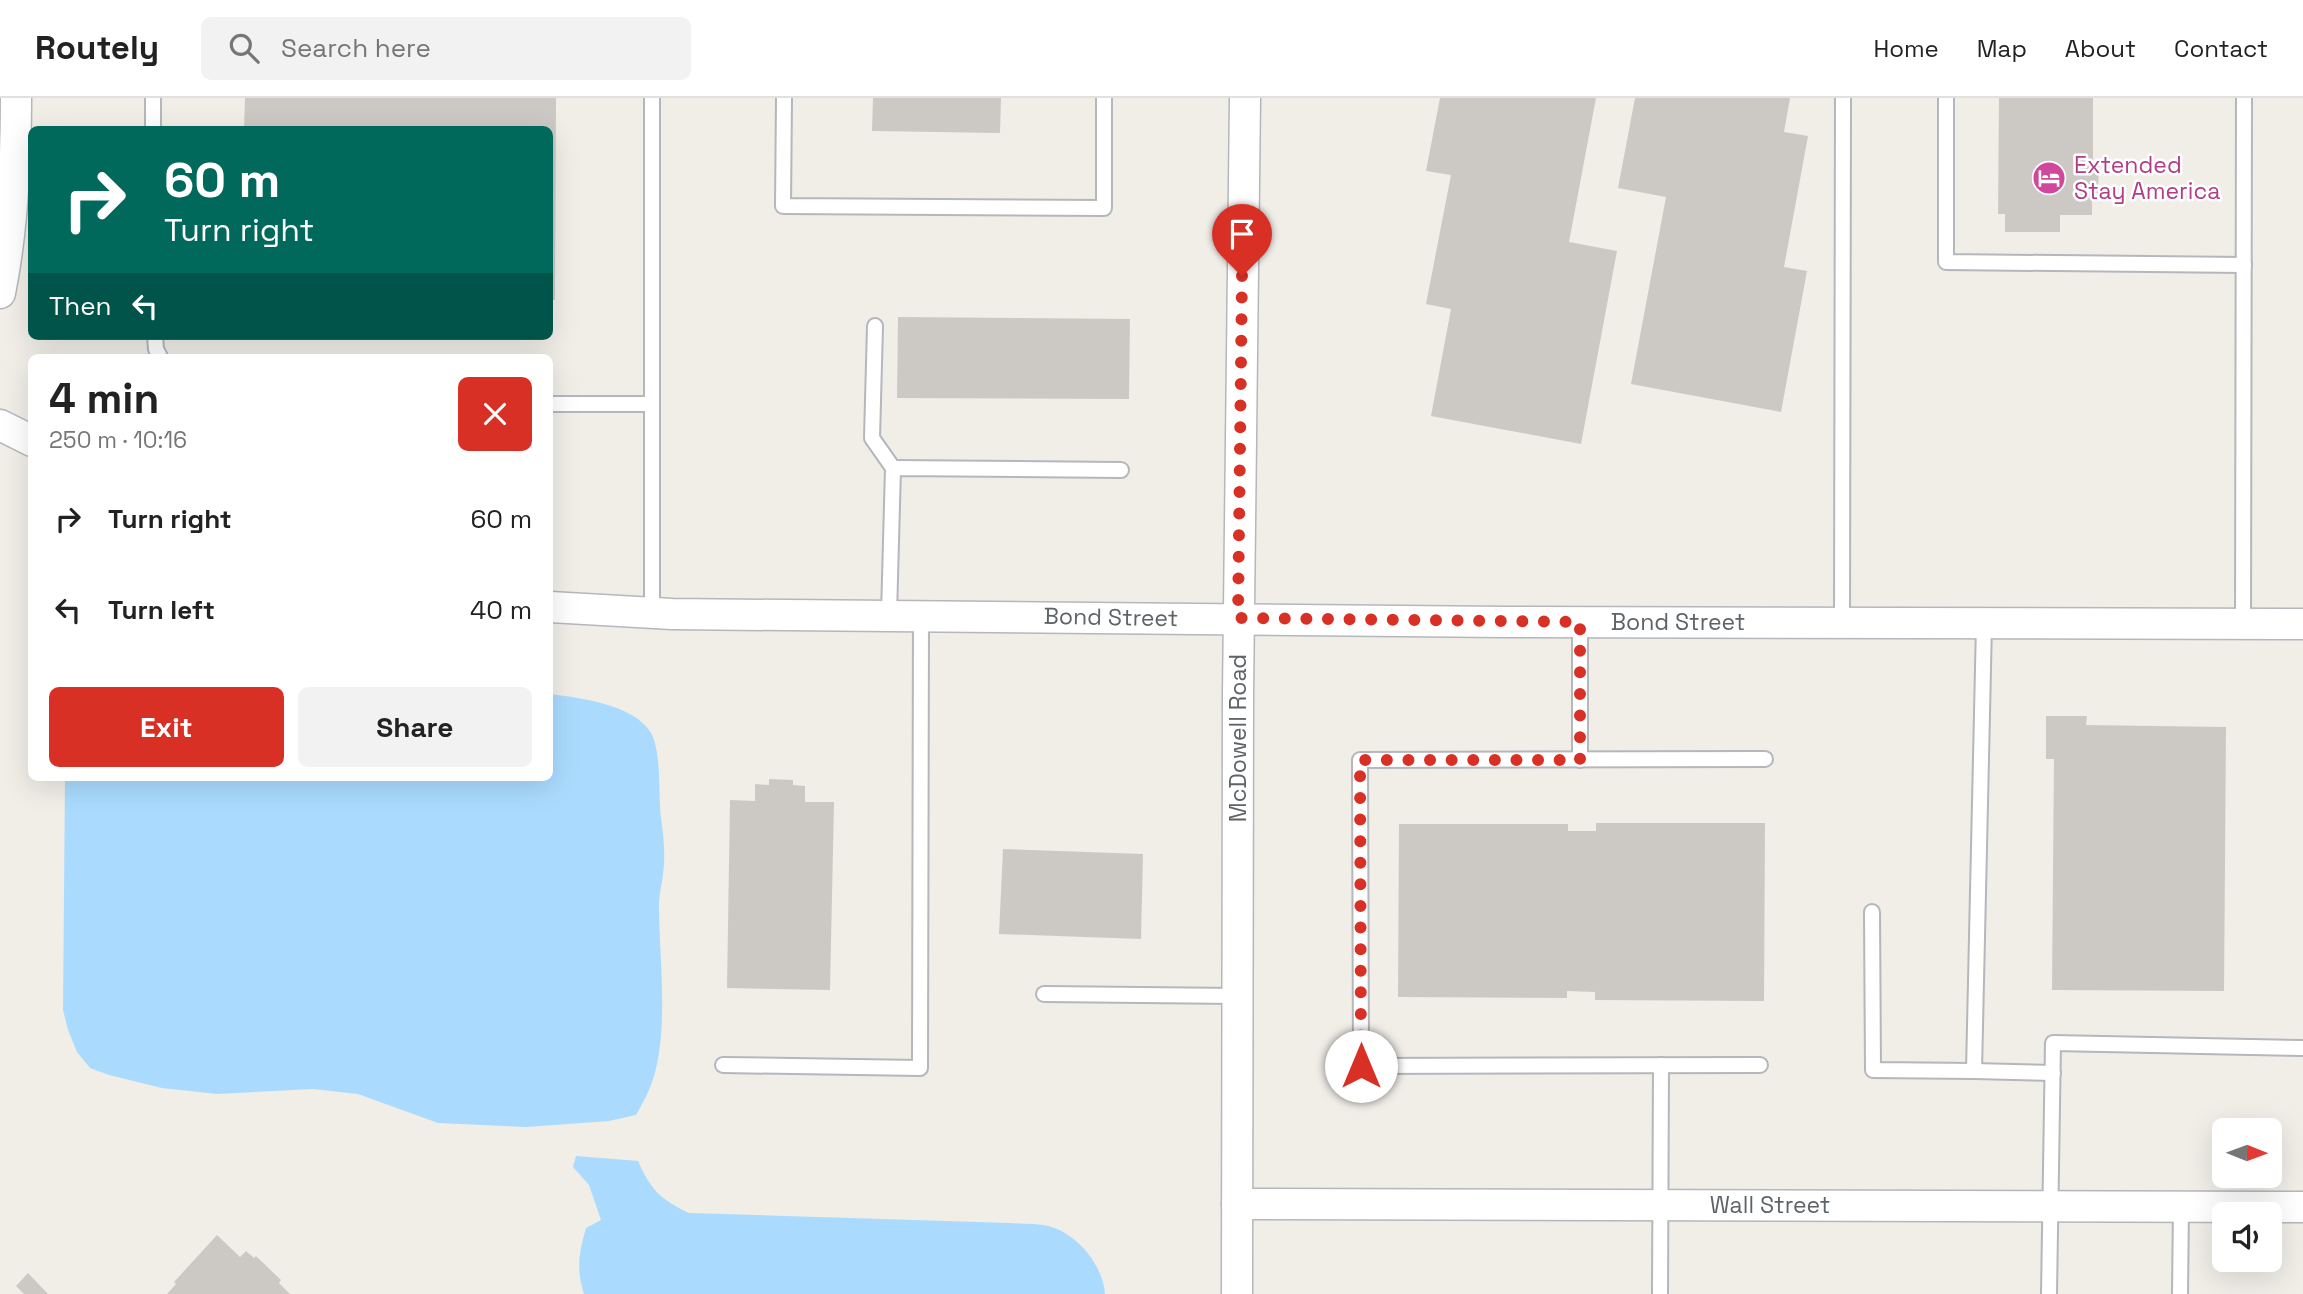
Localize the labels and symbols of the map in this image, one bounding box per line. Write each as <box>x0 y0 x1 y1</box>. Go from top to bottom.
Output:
place label: Extended Stay America <box>2074 150 2220 206</box>
hotel icon: Extended Stay America <box>2030 159 2068 197</box>
pin <box>1212 204 1272 276</box>
street label: Bond Street <box>1043 601 1179 633</box>
street label: Bond Street <box>1611 607 1745 637</box>
street label: McDowell Road <box>1223 654 1253 822</box>
position arrow <box>1324 1029 1398 1103</box>
north arrow <box>2212 1118 2282 1188</box>
street label: Wall Street <box>1710 1190 1830 1220</box>

